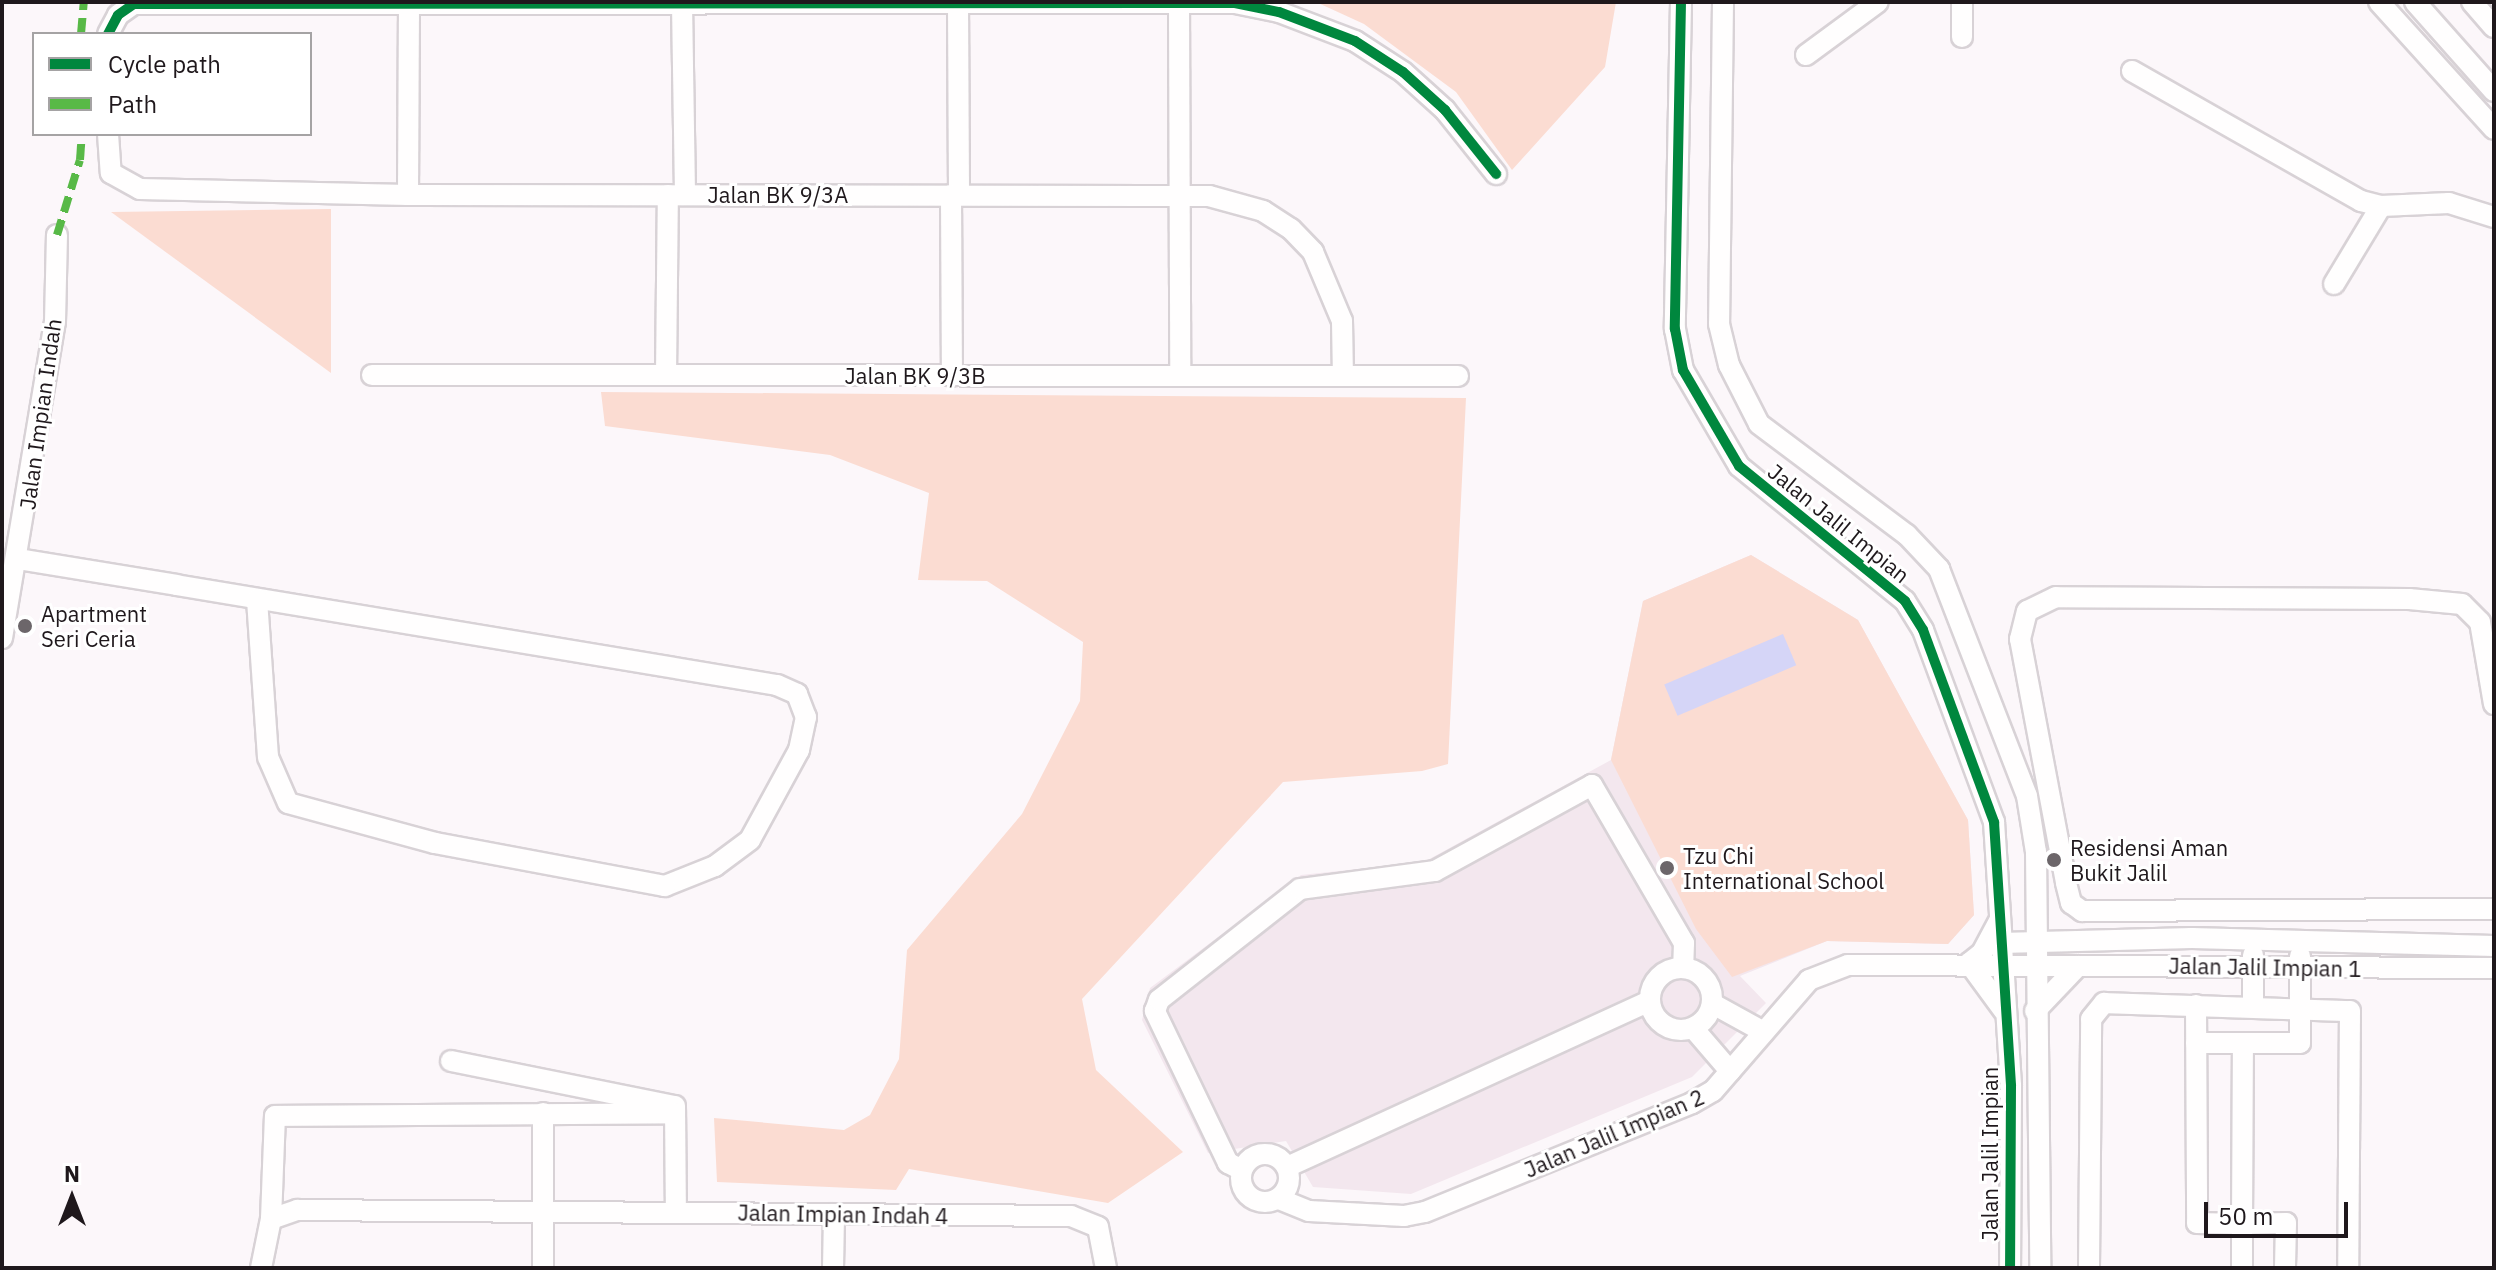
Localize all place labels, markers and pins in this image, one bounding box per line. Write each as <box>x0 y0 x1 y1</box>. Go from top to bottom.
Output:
place label: Apartment Seri Ceria <box>41 600 147 652</box>
marker: Apartment Seri Ceria <box>16 617 34 635</box>
place label: Residensi Aman Bukit Jalil <box>2070 834 2228 886</box>
place label: Tzu Chi International School <box>1683 842 1884 894</box>
marker: Residensi Aman Bukit Jalil <box>2045 851 2063 869</box>
marker: Tzu Chi International School <box>1658 859 1676 877</box>

